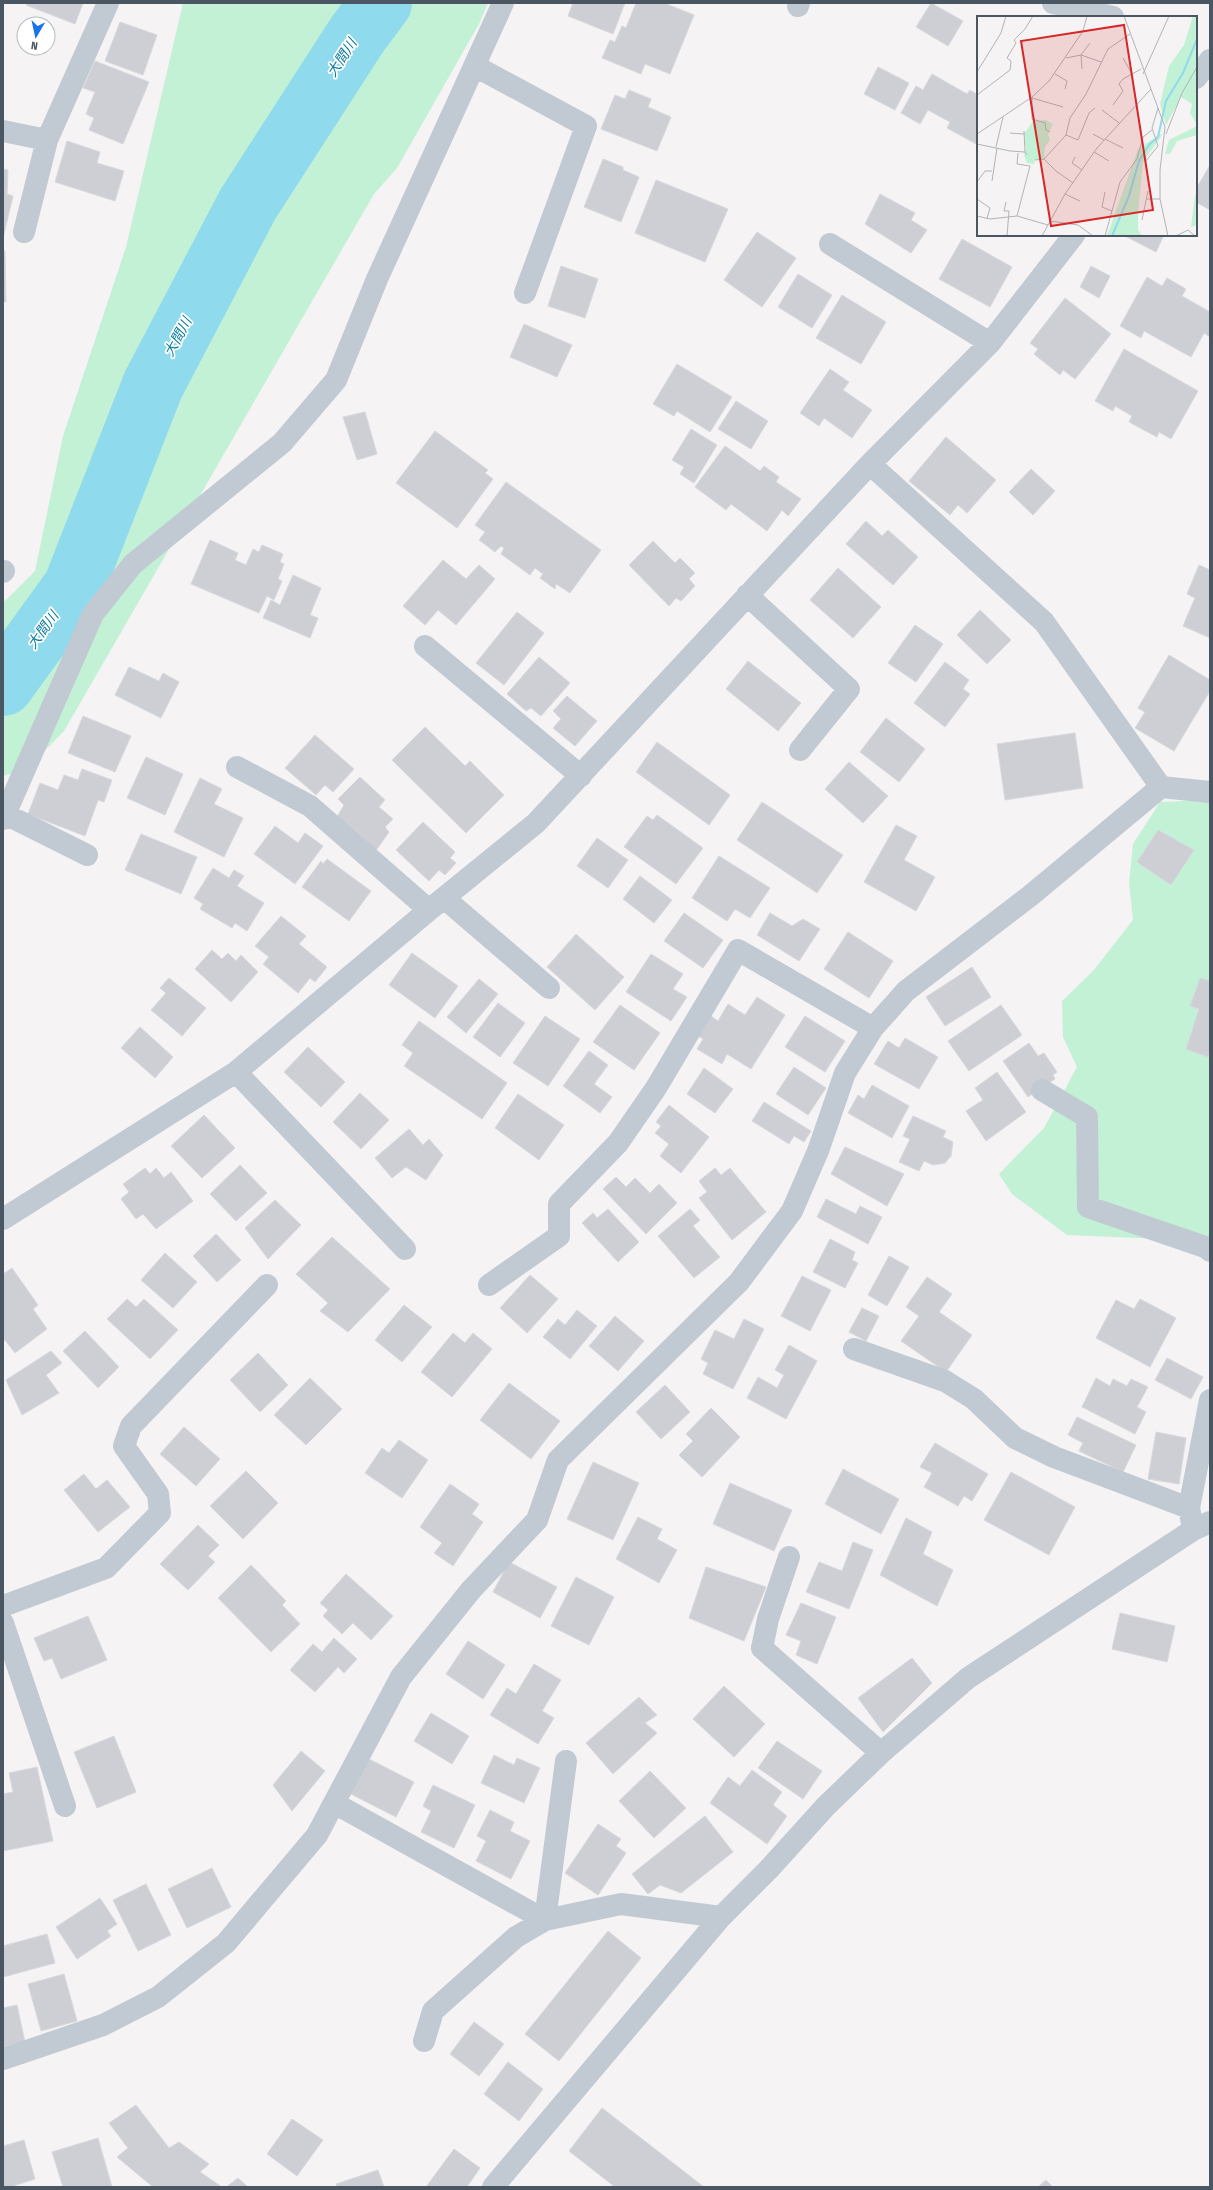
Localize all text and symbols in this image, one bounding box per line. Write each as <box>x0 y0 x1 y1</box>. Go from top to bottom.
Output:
north arrow <box>16 16 56 56</box>
inset map <box>977 16 1197 236</box>
water label: 大間川 <box>323 34 362 80</box>
text: N <box>30 38 39 52</box>
water label: 大間川 <box>161 313 196 360</box>
water label: 大間川 <box>24 606 63 652</box>

